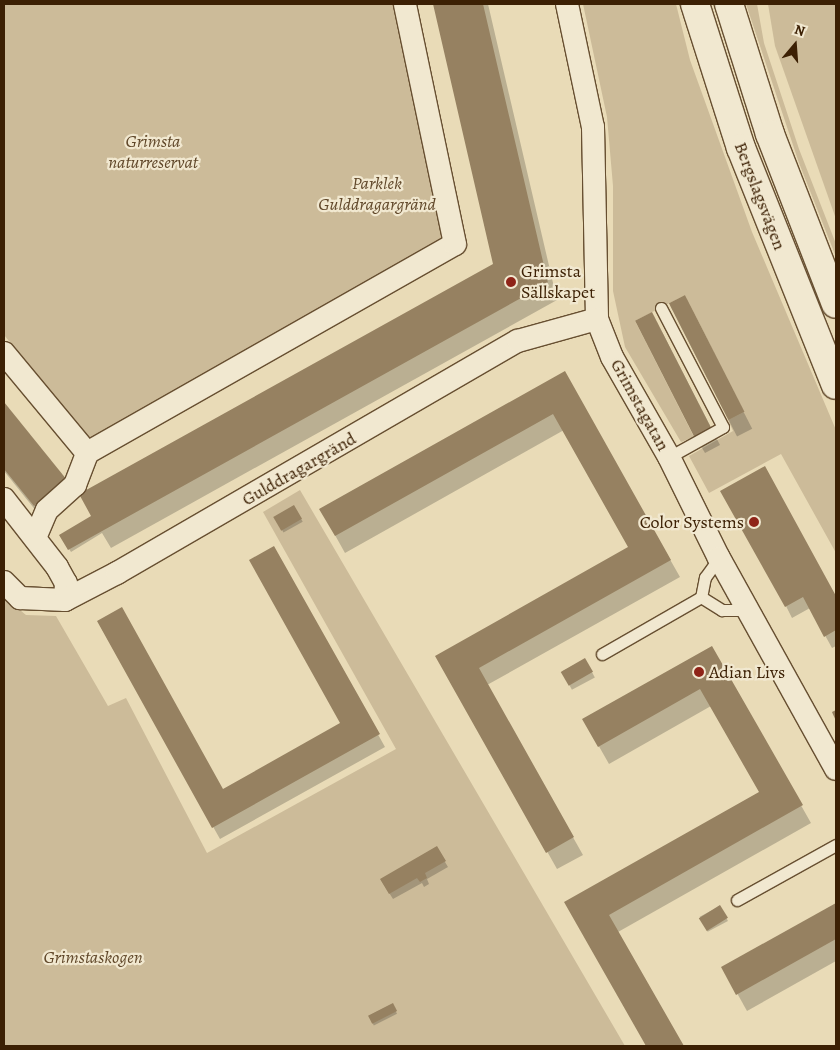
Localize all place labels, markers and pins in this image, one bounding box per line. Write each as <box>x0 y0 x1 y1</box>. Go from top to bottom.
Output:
place label: Grimsta Sällskapet <box>521 261 595 304</box>
marker: Grimsta Sällskapet <box>505 276 517 288</box>
place label: Color Systems <box>640 511 744 533</box>
marker: Color Systems <box>748 516 760 528</box>
place label: Adian Livs <box>709 661 785 683</box>
marker: Adian Livs <box>693 666 705 678</box>

